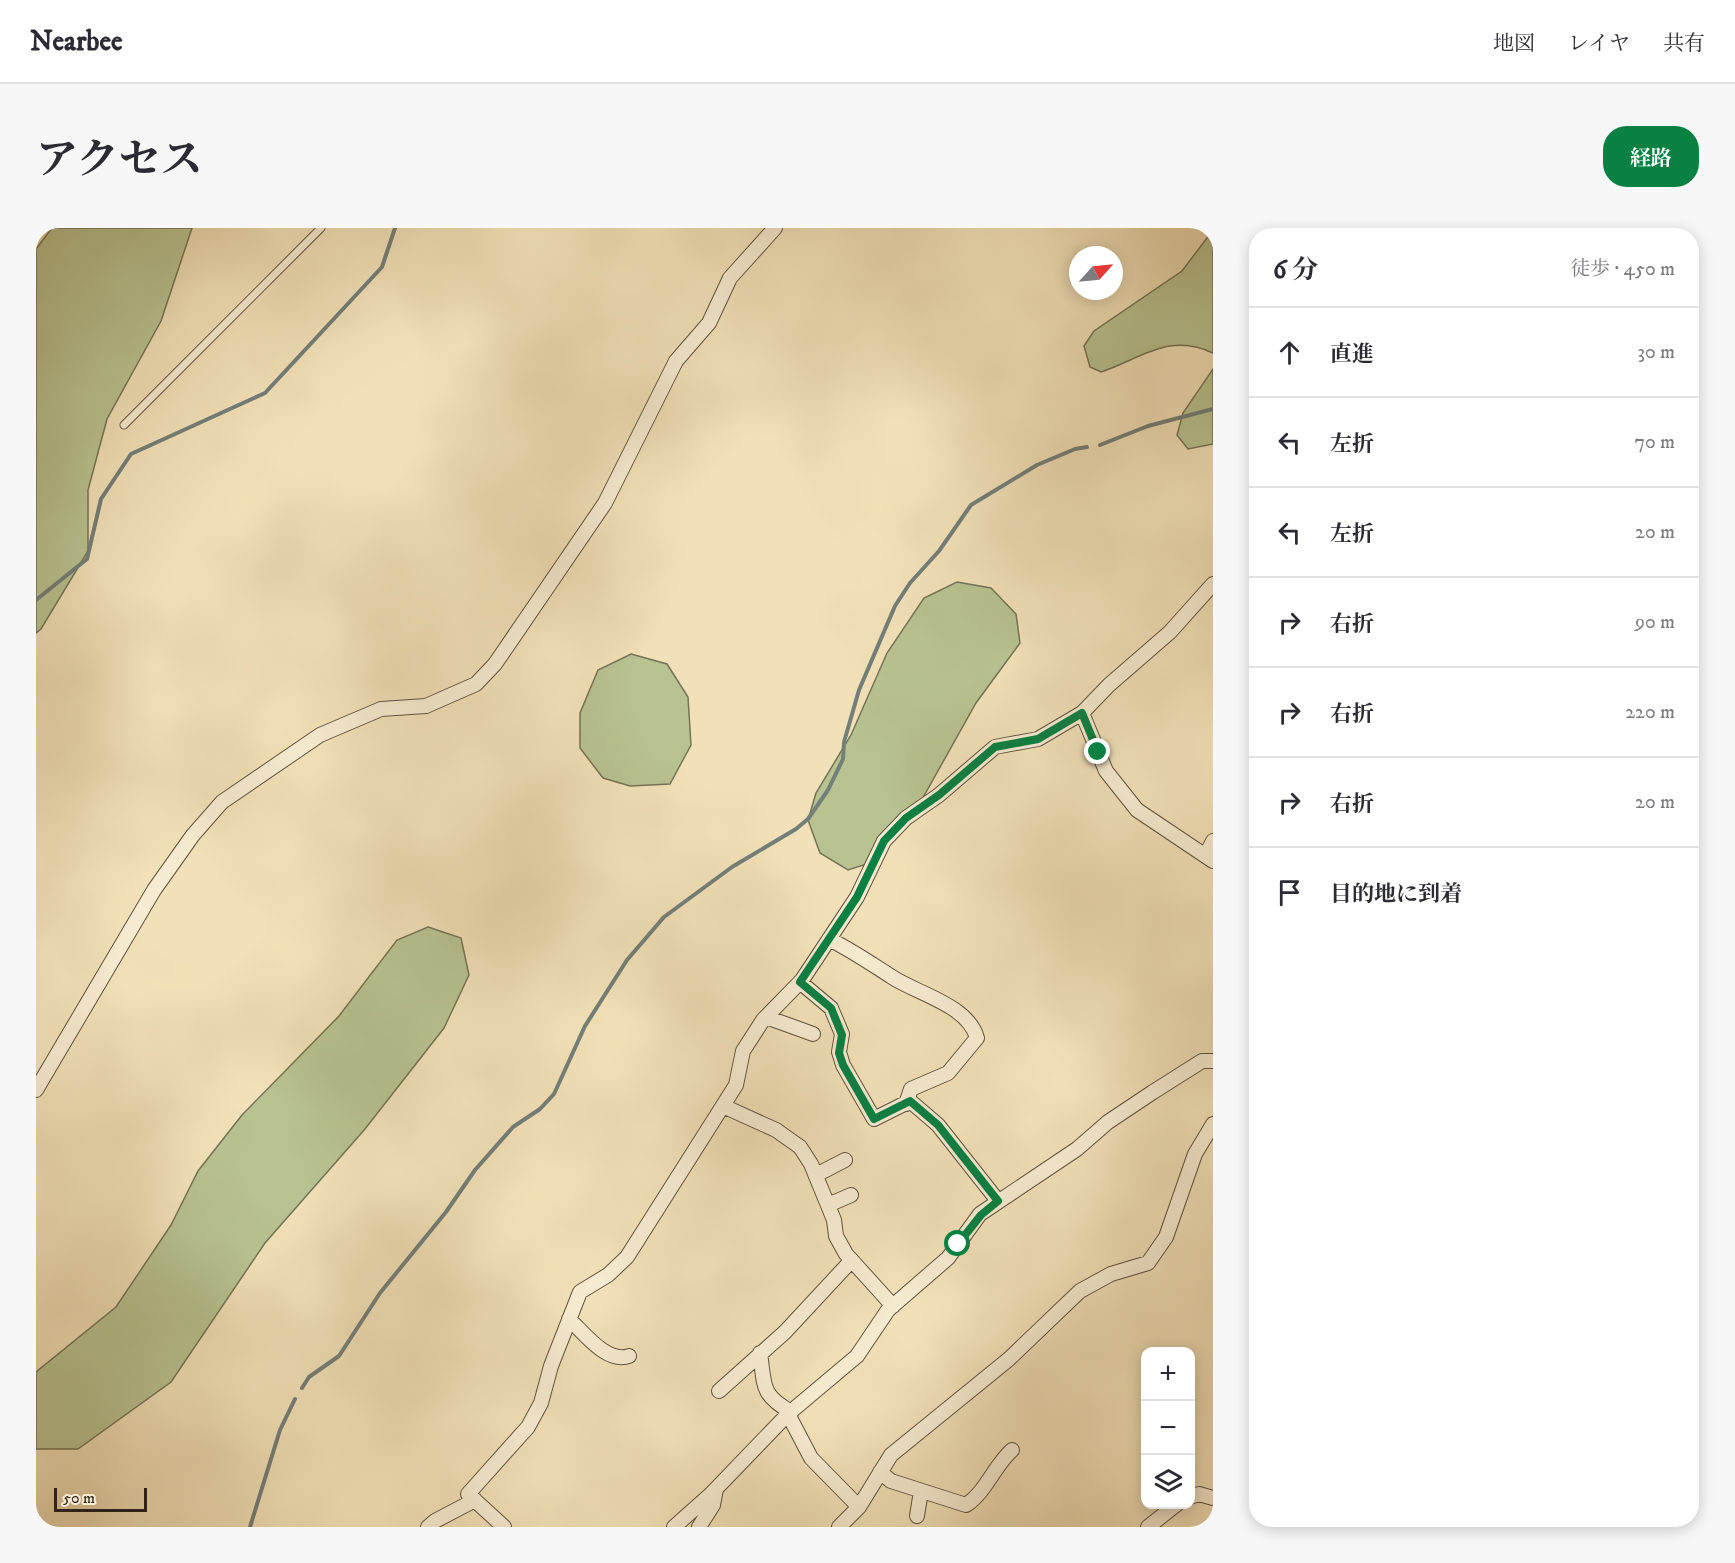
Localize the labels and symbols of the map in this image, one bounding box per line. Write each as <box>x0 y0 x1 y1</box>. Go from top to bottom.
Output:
north arrow <box>1069 246 1123 300</box>
route end <box>1084 738 1110 764</box>
route start <box>944 1230 970 1256</box>
scale bar <box>54 1485 147 1512</box>

